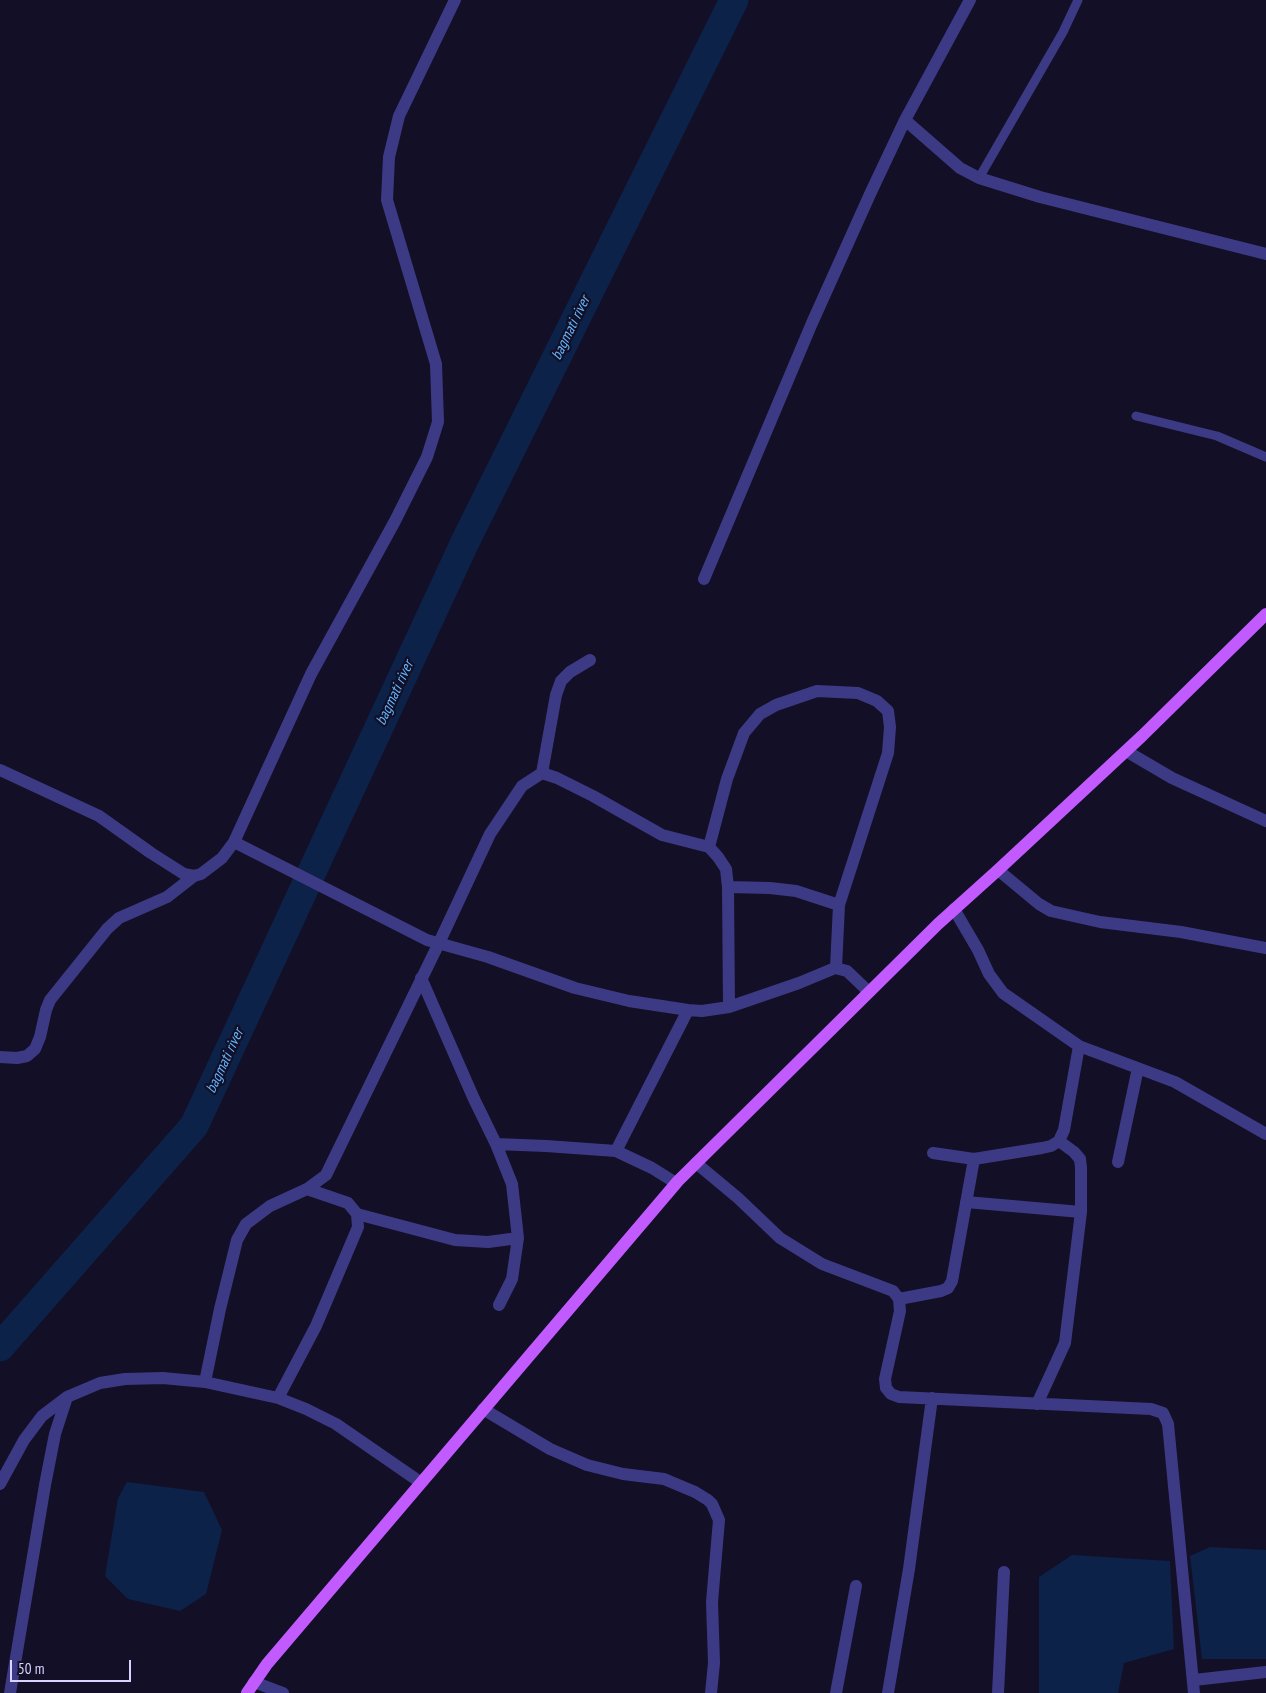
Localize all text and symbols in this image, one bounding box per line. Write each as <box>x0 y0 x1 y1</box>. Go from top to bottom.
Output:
water label: bagmati river <box>548 293 594 363</box>
water label: bagmati river <box>372 658 418 728</box>
water label: bagmati river <box>202 1026 248 1096</box>
scale bar <box>12 1650 134 1682</box>
text: 50 m <box>18 1659 44 1678</box>

